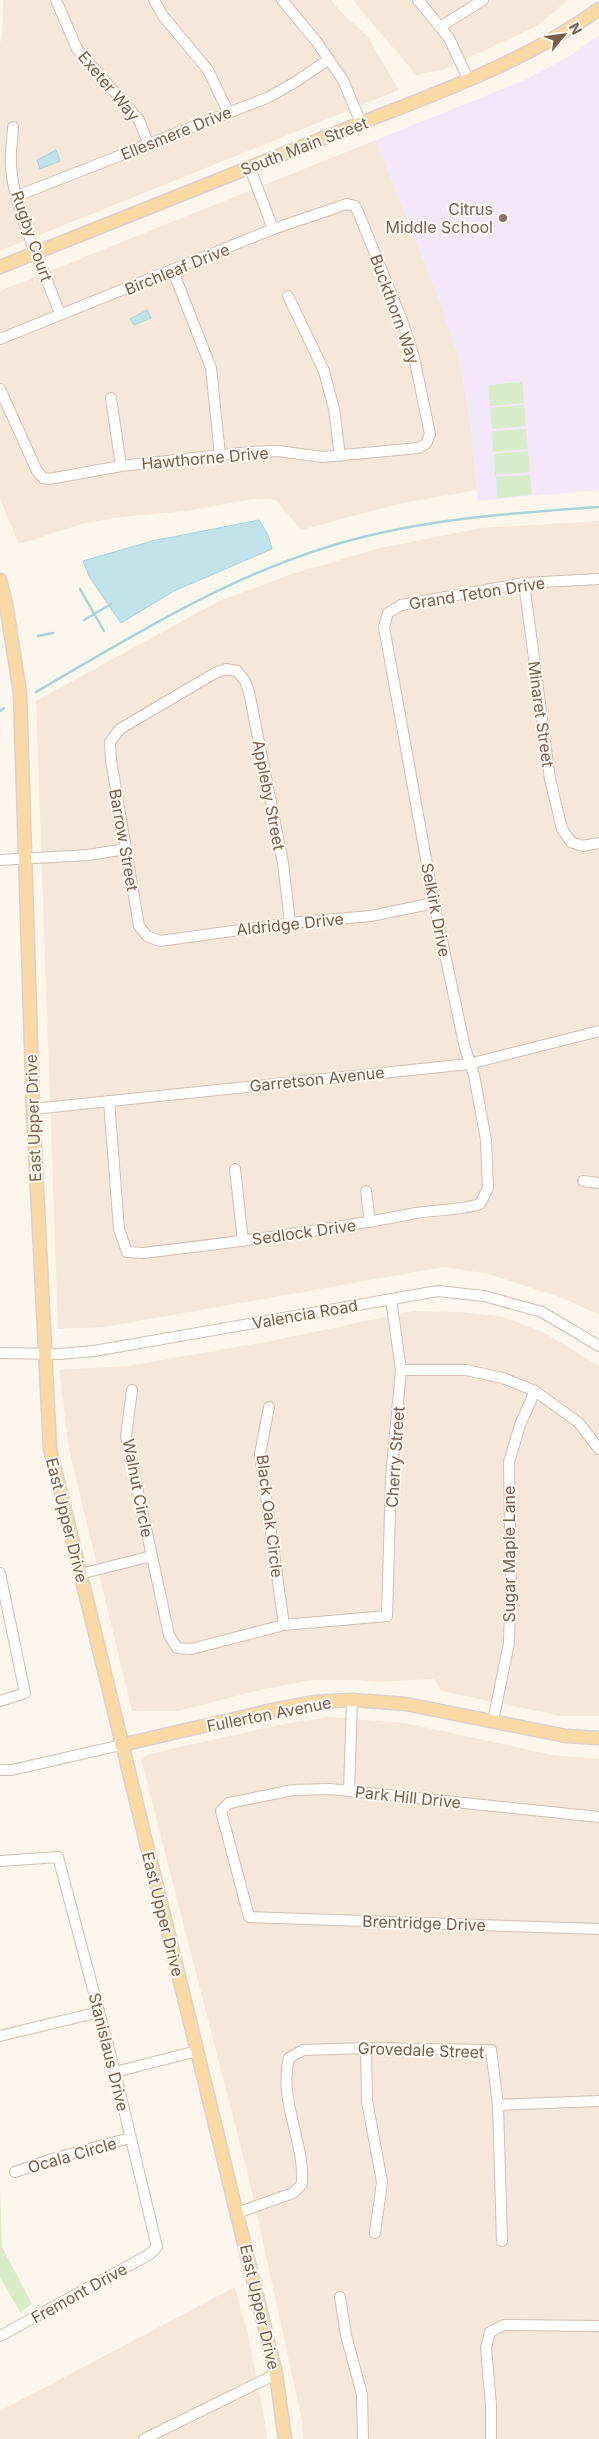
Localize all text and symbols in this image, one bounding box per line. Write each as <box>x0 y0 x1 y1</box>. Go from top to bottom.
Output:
north arrow <box>539 10 589 60</box>
text: N <box>566 20 586 37</box>
street label: Exeter Way <box>74 47 144 125</box>
street label: Ellesmere Drive <box>118 102 234 164</box>
street label: South Main Street <box>237 112 371 180</box>
street label: Rugby Court <box>7 188 57 284</box>
place label: Citrus Middle School <box>385 199 493 237</box>
marker: Citrus Middle School <box>497 212 509 224</box>
street label: Birchleaf Drive <box>122 239 232 299</box>
street label: Buckthorn Way <box>366 252 424 366</box>
street label: Hawthorne Drive <box>141 442 269 474</box>
street label: Grand Teton Drive <box>408 572 546 614</box>
street label: Minaret Street <box>524 660 558 768</box>
street label: Appleby Street <box>249 738 289 852</box>
street label: Barrow Street <box>105 787 143 893</box>
street label: Selkirk Drive <box>417 861 455 959</box>
street label: Aldridge Drive <box>235 908 345 940</box>
street label: East Upper Drive <box>21 1054 45 1182</box>
street label: Garretson Avenue <box>249 1062 385 1096</box>
street label: Sedlock Drive <box>251 1215 357 1249</box>
street label: Valencia Road <box>251 1295 359 1333</box>
street label: Cherry Street <box>381 1406 409 1508</box>
street label: Walnut Circle <box>119 1437 157 1539</box>
street label: Black Oak Circle <box>253 1453 287 1579</box>
street label: East Upper Drive <box>42 1456 92 1584</box>
street label: Sugar Maple Lane <box>499 1486 519 1622</box>
street label: Fullerton Avenue <box>205 1692 333 1736</box>
street label: Park Hill Drive <box>354 1781 462 1813</box>
street label: East Upper Drive <box>138 1850 188 1978</box>
street label: Brentridge Drive <box>362 1911 486 1935</box>
street label: Stanislaus Drive <box>85 1991 133 2113</box>
street label: Grovedale Street <box>357 2038 485 2062</box>
street label: Ocala Circle <box>25 2133 119 2177</box>
street label: East Upper Drive <box>236 2242 284 2372</box>
street label: Fremont Drive <box>28 2258 130 2328</box>

